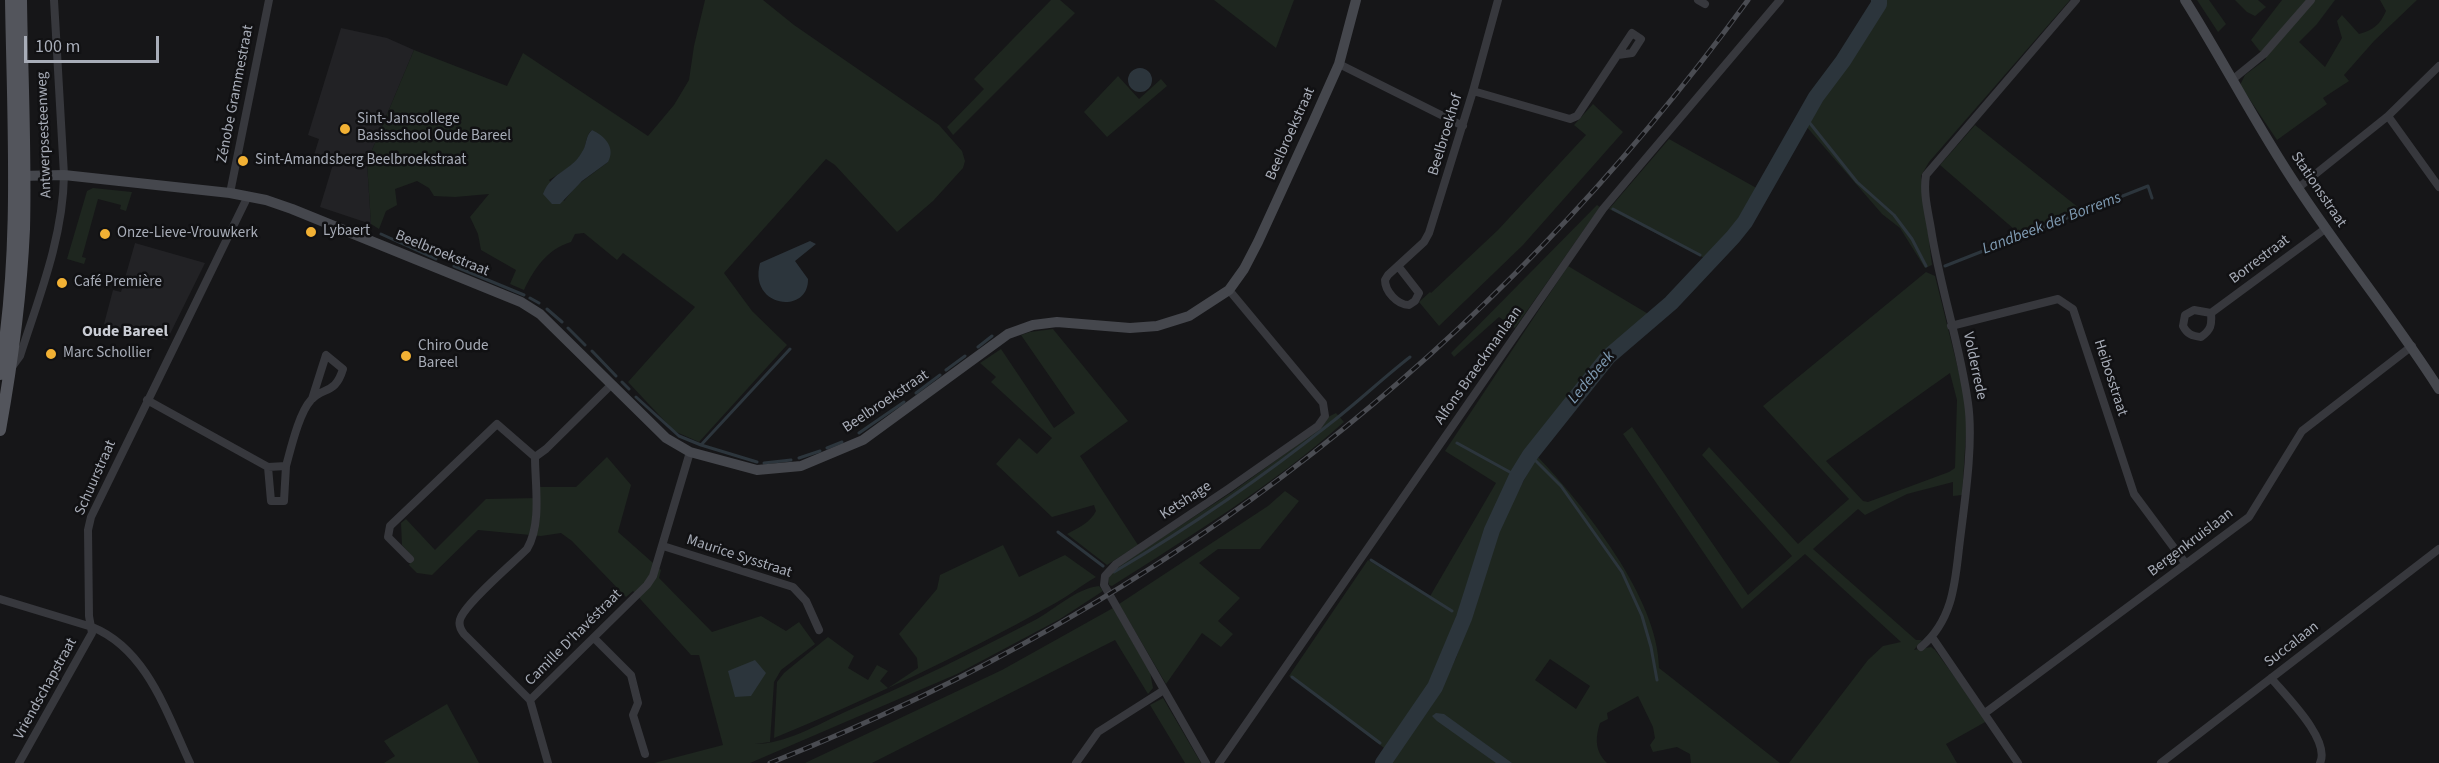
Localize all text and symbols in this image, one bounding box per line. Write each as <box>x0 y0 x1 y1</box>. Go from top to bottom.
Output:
scale bar <box>27 24 162 62</box>
street label: Zénobe Grammestraat <box>214 24 258 164</box>
text: 100 m <box>35 34 80 59</box>
street label: Antwerpsesteenweg <box>34 72 56 198</box>
street label: Beelbroekstraat <box>1262 85 1320 183</box>
street label: Beelbroekhof <box>1425 92 1467 178</box>
place label: Sint-Janscollege Basisschool Oude Bareel <box>357 111 511 146</box>
marker: Sint-Janscollege Basisschool Oude Bareel <box>338 122 352 136</box>
street label: Stationsstraat <box>2286 149 2350 231</box>
place label: Sint-Amandsberg Beelbroekstraat <box>255 152 466 170</box>
marker: Sint-Amandsberg Beelbroekstraat <box>236 154 250 168</box>
water label: Landbeek der Borrems <box>1980 189 2124 259</box>
place label: Lybaert <box>323 223 370 241</box>
place label: Onze-Lieve-Vrouwkerk <box>117 225 258 243</box>
marker: Lybaert <box>304 225 318 239</box>
marker: Onze-Lieve-Vrouwkerk <box>98 227 112 241</box>
street label: Beelbroekstraat <box>392 227 492 281</box>
street label: Borrestraat <box>2226 232 2294 288</box>
place label: Café Première <box>74 274 162 292</box>
marker: Café Première <box>55 276 69 290</box>
street label: Alfons Braeckmanlaan <box>1431 303 1527 429</box>
district label: Oude Bareel <box>82 322 168 342</box>
street label: Volderrede <box>1958 331 1990 401</box>
street label: Heibosstraat <box>2089 337 2131 419</box>
place label: Chiro Oude Bareel <box>418 338 488 373</box>
place label: Marc Schollier <box>63 345 151 363</box>
marker: Marc Schollier <box>44 347 58 361</box>
water label: Ledebeek <box>1565 348 1619 408</box>
marker: Chiro Oude Bareel <box>399 349 413 363</box>
street label: Beelbroekstraat <box>840 367 932 437</box>
street label: Schuurstraat <box>71 438 121 518</box>
street label: Ketshage <box>1157 478 1215 524</box>
street label: Bergenkruislaan <box>2145 505 2237 581</box>
street label: Maurice Sysstraat <box>684 531 794 583</box>
street label: Camille D'havéstraat <box>522 586 626 690</box>
street label: Succalaan <box>2261 618 2323 672</box>
street label: Vriendschapstraat <box>11 635 81 743</box>

